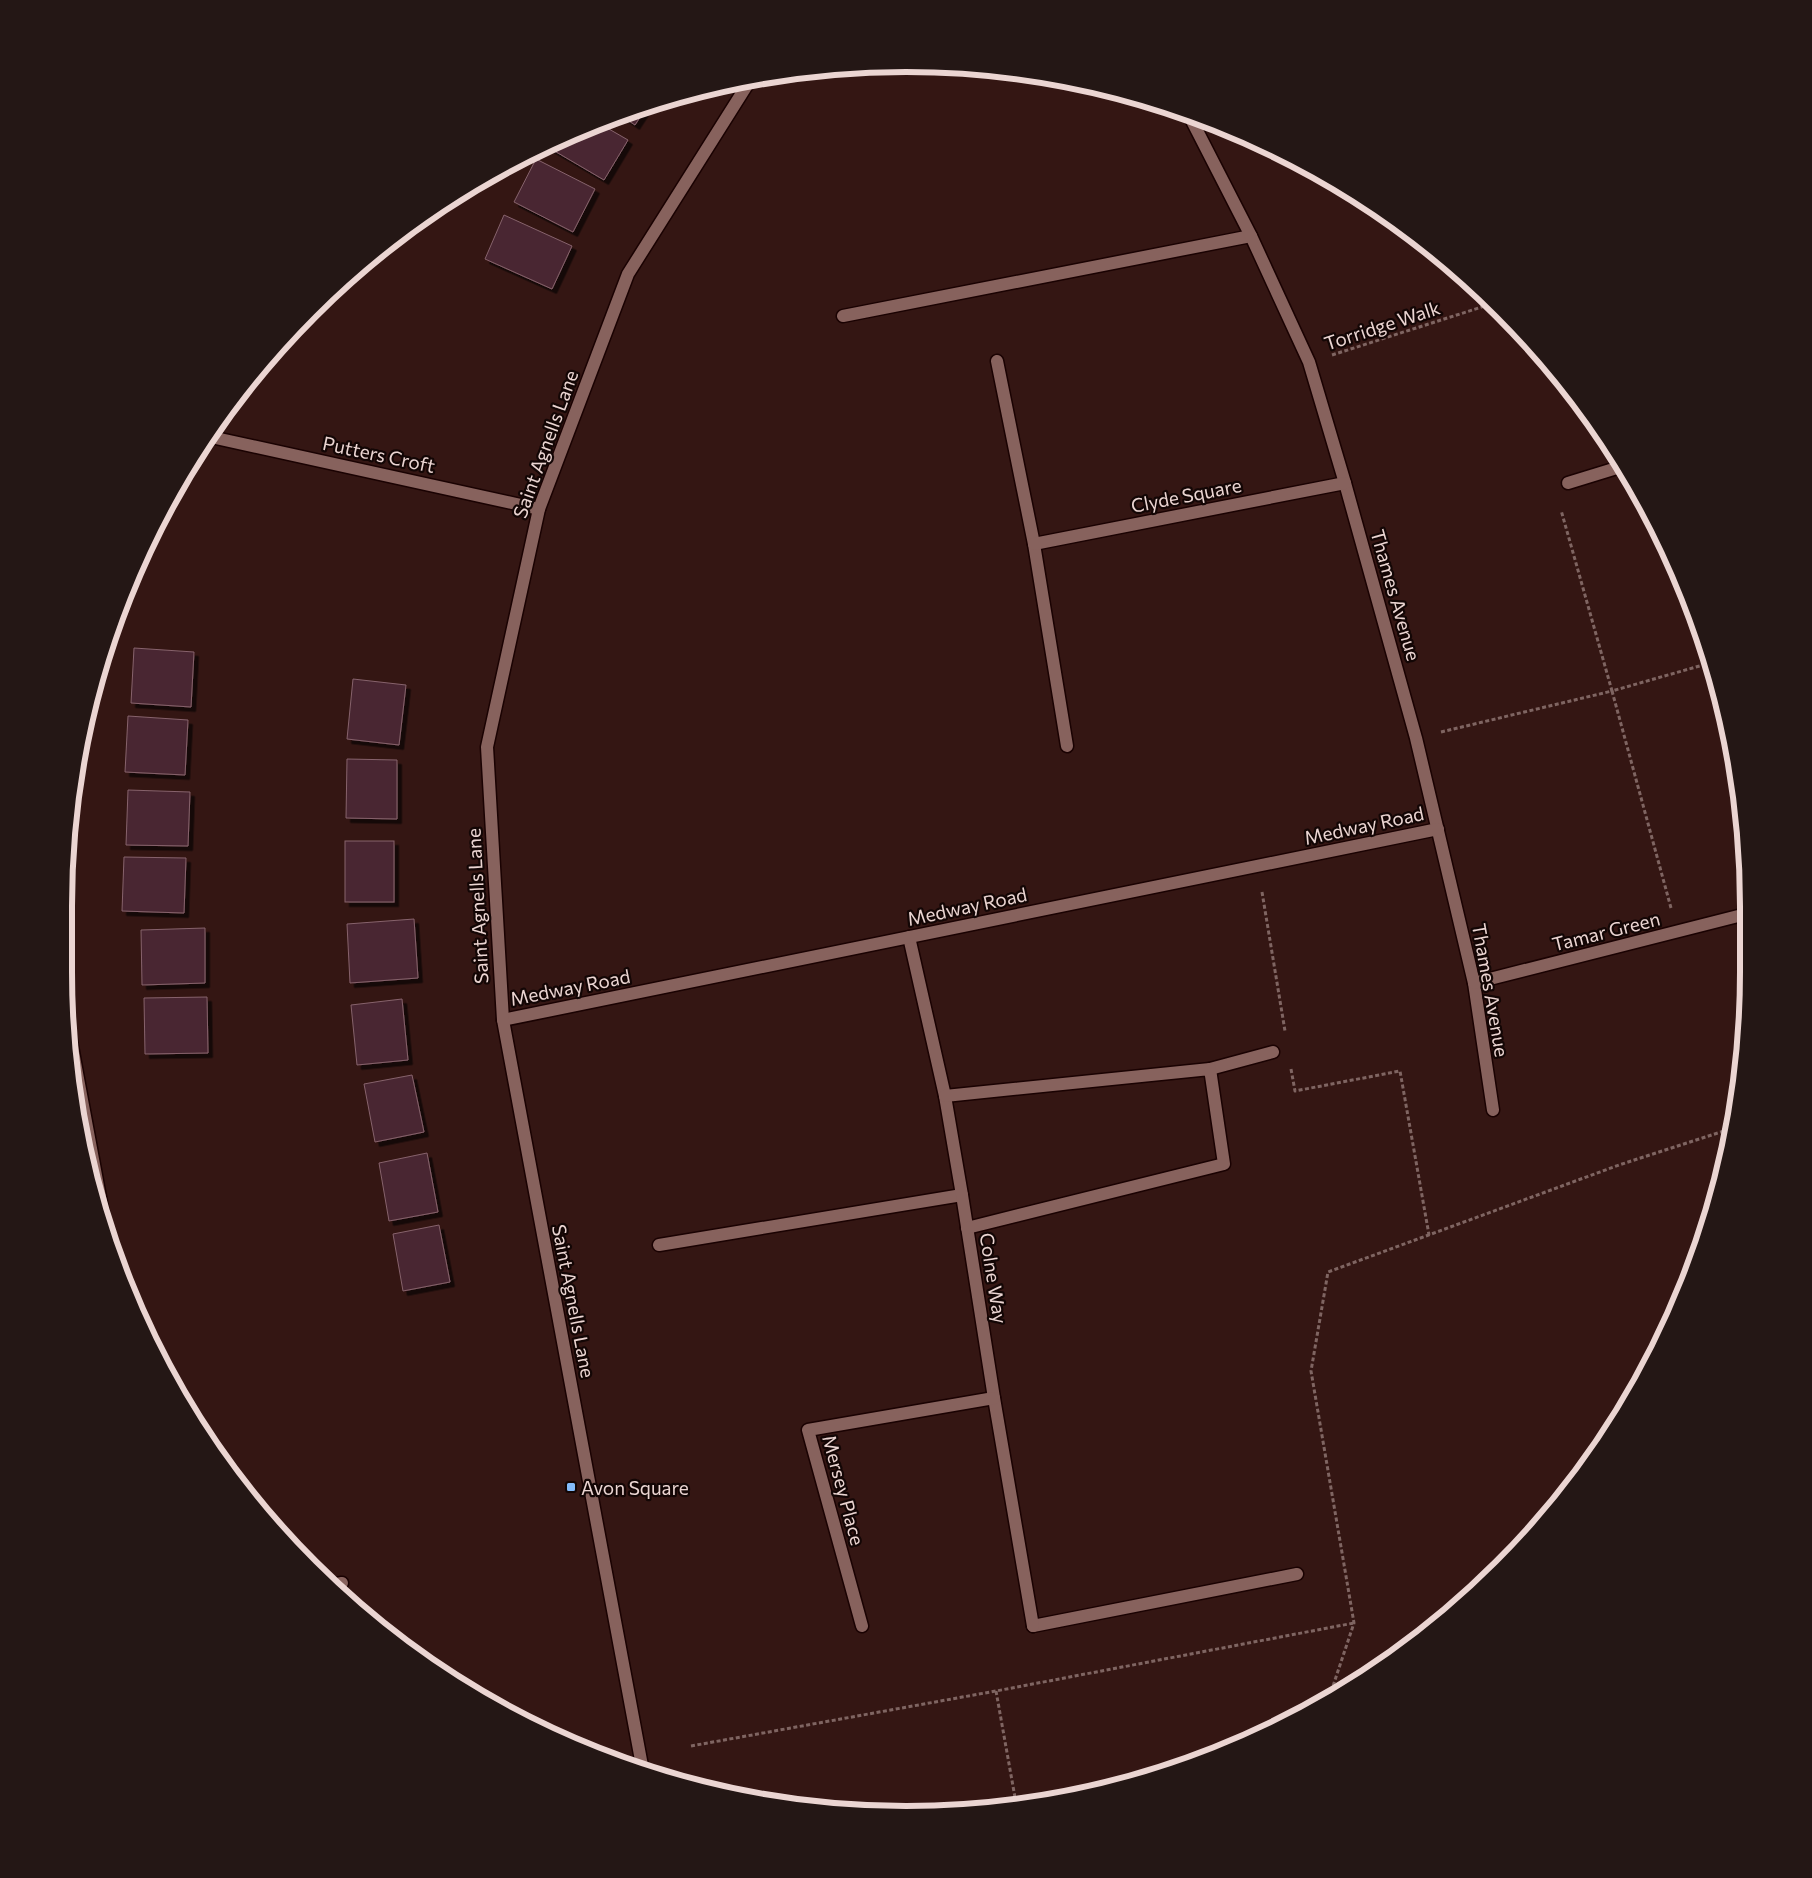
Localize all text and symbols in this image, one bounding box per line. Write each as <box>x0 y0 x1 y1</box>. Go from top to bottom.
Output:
street label: Torridge Walk <box>1321 295 1443 355</box>
street label: Saint Agnells Lane <box>508 367 582 521</box>
street label: Putters Croft <box>321 431 438 477</box>
street label: Clyde Square <box>1129 473 1243 517</box>
street label: Thames Avenue <box>1366 527 1426 663</box>
street label: Medway Road <box>1302 801 1426 849</box>
street label: Saint Agnells Lane <box>461 828 493 984</box>
street label: Medway Road <box>905 882 1029 930</box>
street label: Tamar Green <box>1550 906 1662 956</box>
street label: Thames Avenue <box>1468 921 1514 1059</box>
street label: Medway Road <box>508 964 632 1010</box>
street label: Saint Agnells Lane <box>548 1222 600 1380</box>
street label: Colne Way <box>975 1231 1013 1325</box>
street label: Mersey Place <box>818 1432 870 1548</box>
place label: Avon Square <box>581 1476 689 1499</box>
marker: Avon Square <box>565 1481 577 1493</box>

